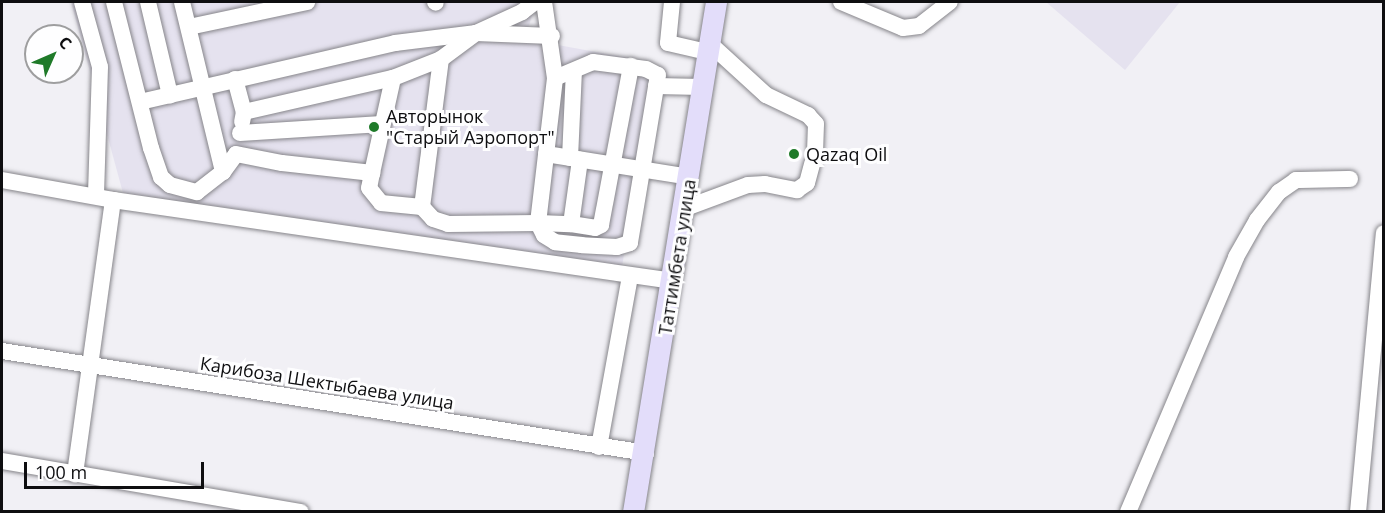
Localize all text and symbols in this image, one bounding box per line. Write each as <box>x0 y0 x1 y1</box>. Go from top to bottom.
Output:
north arrow <box>24 24 84 84</box>
text: С <box>54 31 77 54</box>
place label: Авторынок "Старый Аэропорт" <box>386 106 555 148</box>
marker: Авторынок "Старый Аэропорт" <box>367 120 381 134</box>
place label: Qazaq Oil <box>806 143 887 165</box>
marker: Qazaq Oil <box>787 147 801 161</box>
street label: Таттимбета улица <box>654 178 700 336</box>
street label: Карибоза Шектыбаева улица <box>199 352 455 414</box>
scale bar <box>27 450 207 488</box>
text: 100 m <box>35 460 87 484</box>

